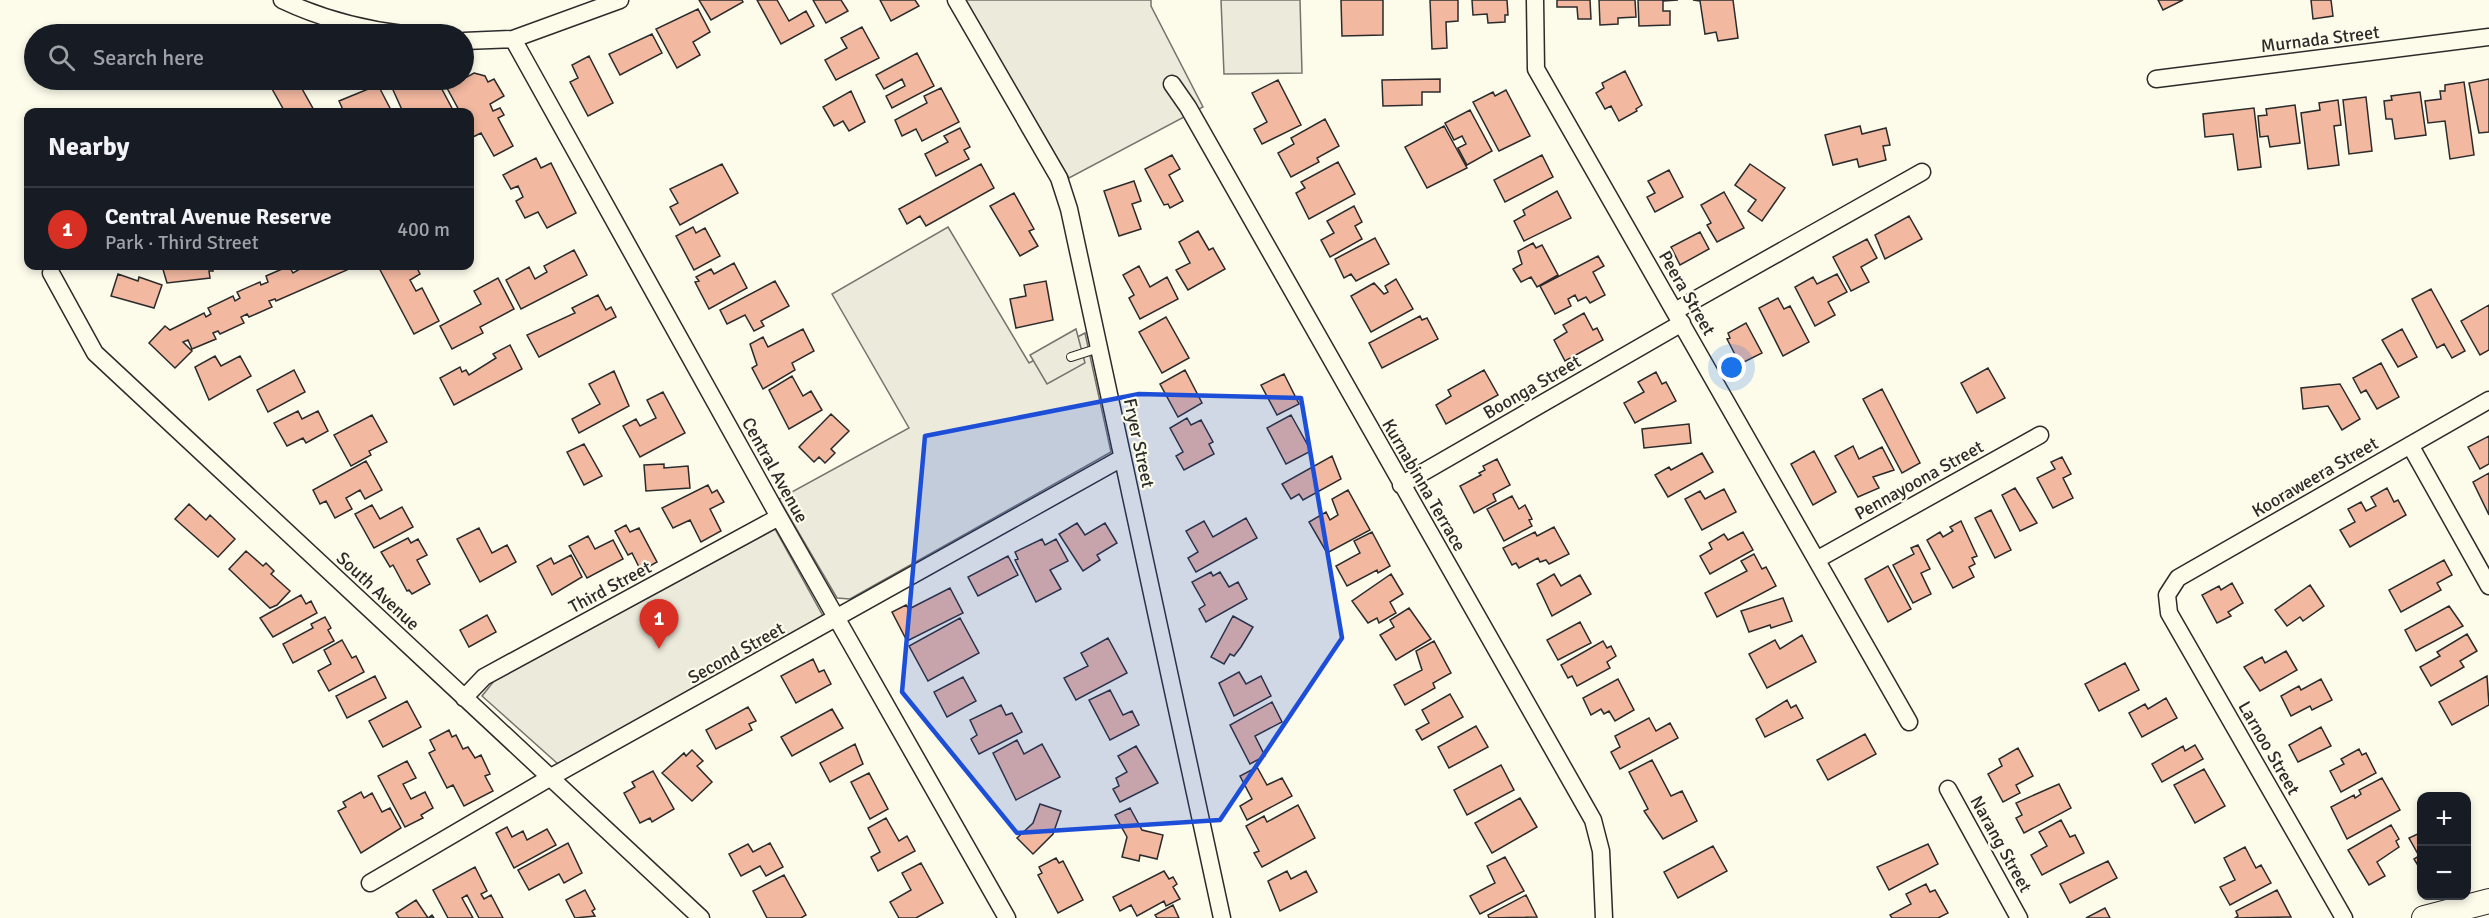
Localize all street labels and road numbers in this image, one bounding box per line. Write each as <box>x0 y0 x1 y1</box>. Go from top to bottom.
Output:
street label: Murnada Street <box>2259 21 2381 57</box>
street label: Peera Street <box>1654 247 1720 339</box>
street label: Boonga Street <box>1479 350 1585 424</box>
street label: Fryer Street <box>1119 396 1159 490</box>
street label: Central Avenue <box>737 413 813 527</box>
street label: Kurnabinna Terrace <box>1377 415 1471 555</box>
street label: Kooraweera Street <box>2248 432 2382 522</box>
street label: Pennayoona Street <box>1851 435 1987 525</box>
street label: South Avenue <box>332 547 424 635</box>
street label: Third Street <box>565 556 655 618</box>
street label: Second Street <box>684 617 788 689</box>
street label: Larnoo Street <box>2233 697 2305 799</box>
street label: Narang Street <box>1965 792 2037 896</box>

